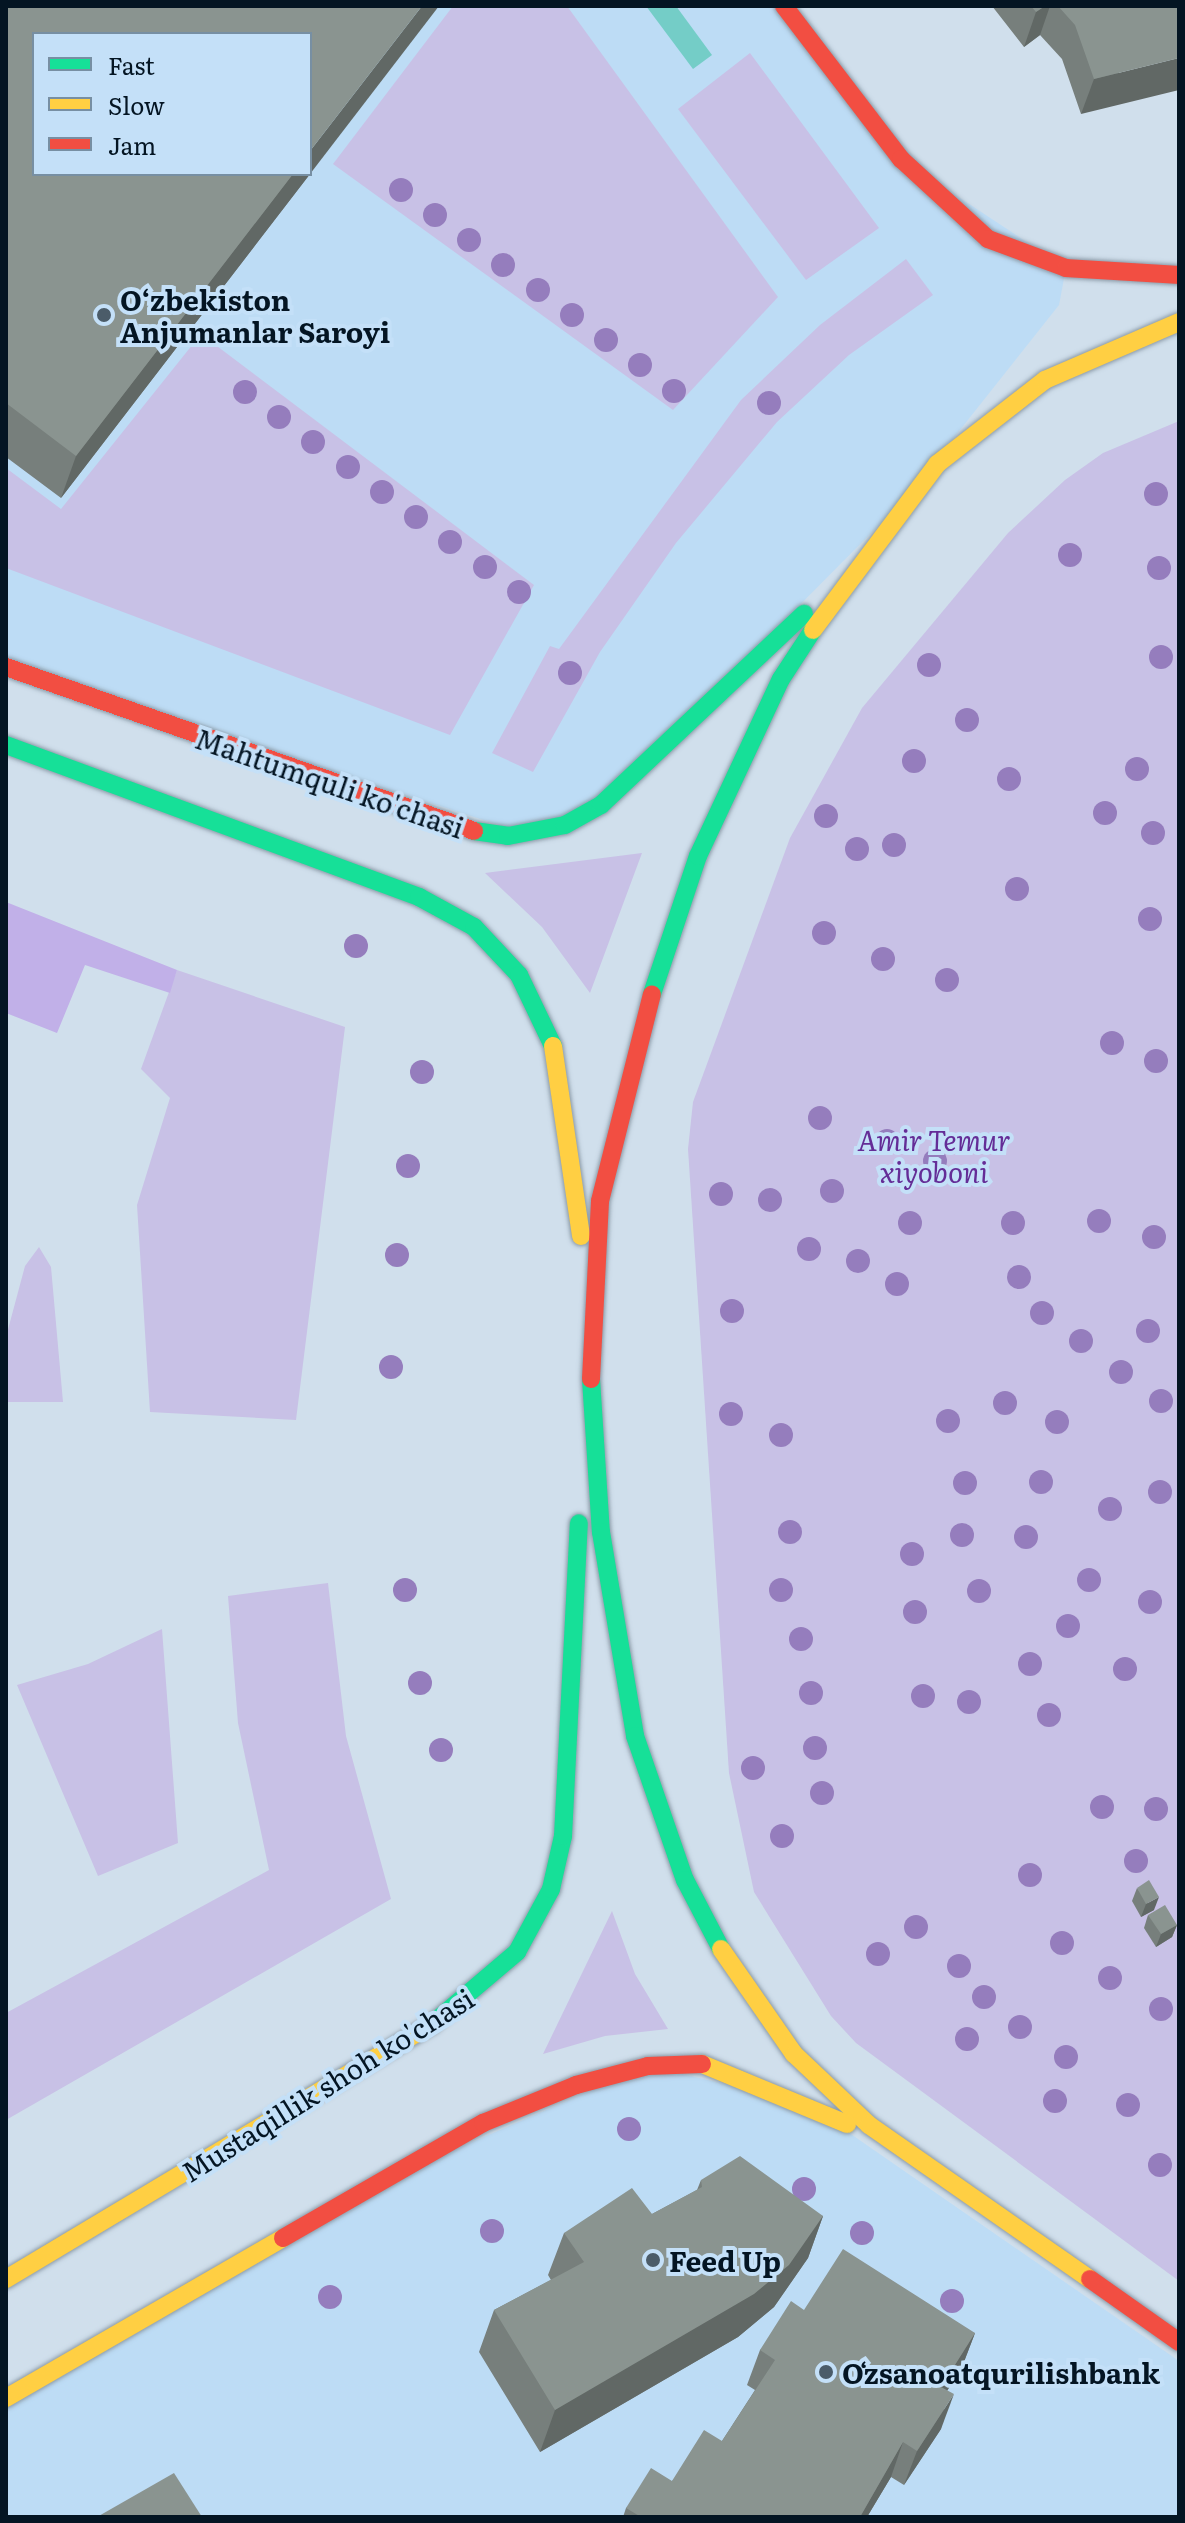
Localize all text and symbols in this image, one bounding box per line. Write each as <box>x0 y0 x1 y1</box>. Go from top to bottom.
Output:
legend <box>32 32 312 176</box>
text: Fast <box>108 47 155 82</box>
text: Slow <box>108 87 165 122</box>
text: Jam <box>108 127 156 162</box>
place label: O‘zbekiston Anjumanlar Saroyi <box>120 282 390 348</box>
marker: O‘zbekiston Anjumanlar Saroyi <box>95 306 113 324</box>
street label: Mahtumquli ko'chasi <box>191 720 469 844</box>
park label: Amir Temur xiyoboni <box>857 1122 1011 1188</box>
street label: Mustaqillik shoh ko'chasi <box>175 1980 479 2188</box>
place label: Feed Up <box>669 2243 781 2277</box>
marker: Feed Up <box>644 2251 662 2269</box>
place label: Oʻzsanoatqurilishbank <box>842 2355 1160 2389</box>
marker: Oʻzsanoatqurilishbank <box>817 2363 835 2381</box>

